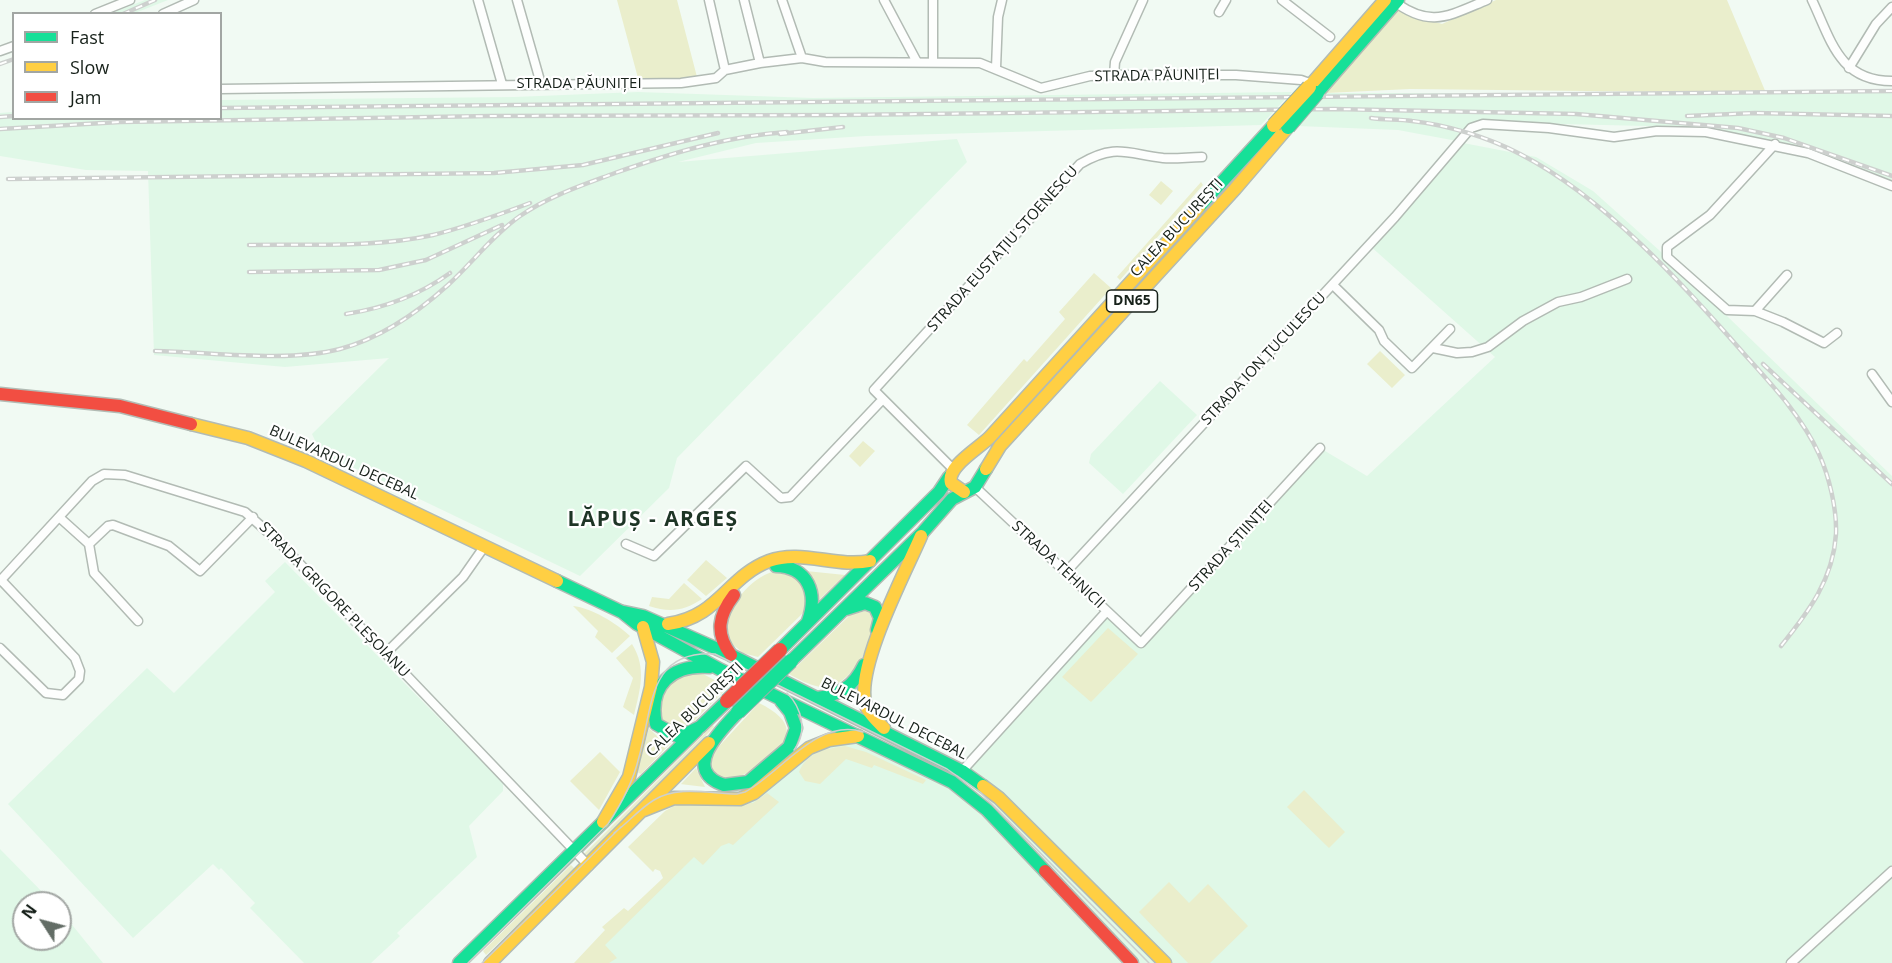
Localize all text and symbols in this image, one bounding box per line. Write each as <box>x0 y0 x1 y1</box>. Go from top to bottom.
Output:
legend <box>12 12 222 120</box>
text: Fast <box>70 25 104 49</box>
text: Slow <box>70 55 109 79</box>
street label: STRADA PĂUNIȚEI <box>1094 66 1220 86</box>
street label: STRADA PĂUNIȚEI <box>516 75 642 93</box>
text: Jam <box>70 85 102 109</box>
street label: STRADA EUSTAȚIU STOENESCU <box>924 162 1082 336</box>
street label: CALEA BUCUREȘTI <box>1127 175 1227 281</box>
street label: STRADA ION ȚUCULESCU <box>1198 289 1330 429</box>
road number: DN65 <box>1106 290 1158 312</box>
street label: BULEVARDUL DECEBAL <box>266 422 422 504</box>
street label: STRADA ȘTIINȚEI <box>1185 497 1277 595</box>
district label: LĂPUȘ - ARGEȘ <box>567 507 739 533</box>
street label: STRADA TEHNICII <box>1008 517 1108 613</box>
street label: STRADA GRIGORE PLEȘOIANU <box>255 519 413 681</box>
street label: CALEA BUCUREȘTI <box>643 659 747 761</box>
street label: BULEVARDUL DECEBAL <box>818 674 970 764</box>
north arrow <box>12 891 72 951</box>
text: N <box>16 900 42 923</box>

